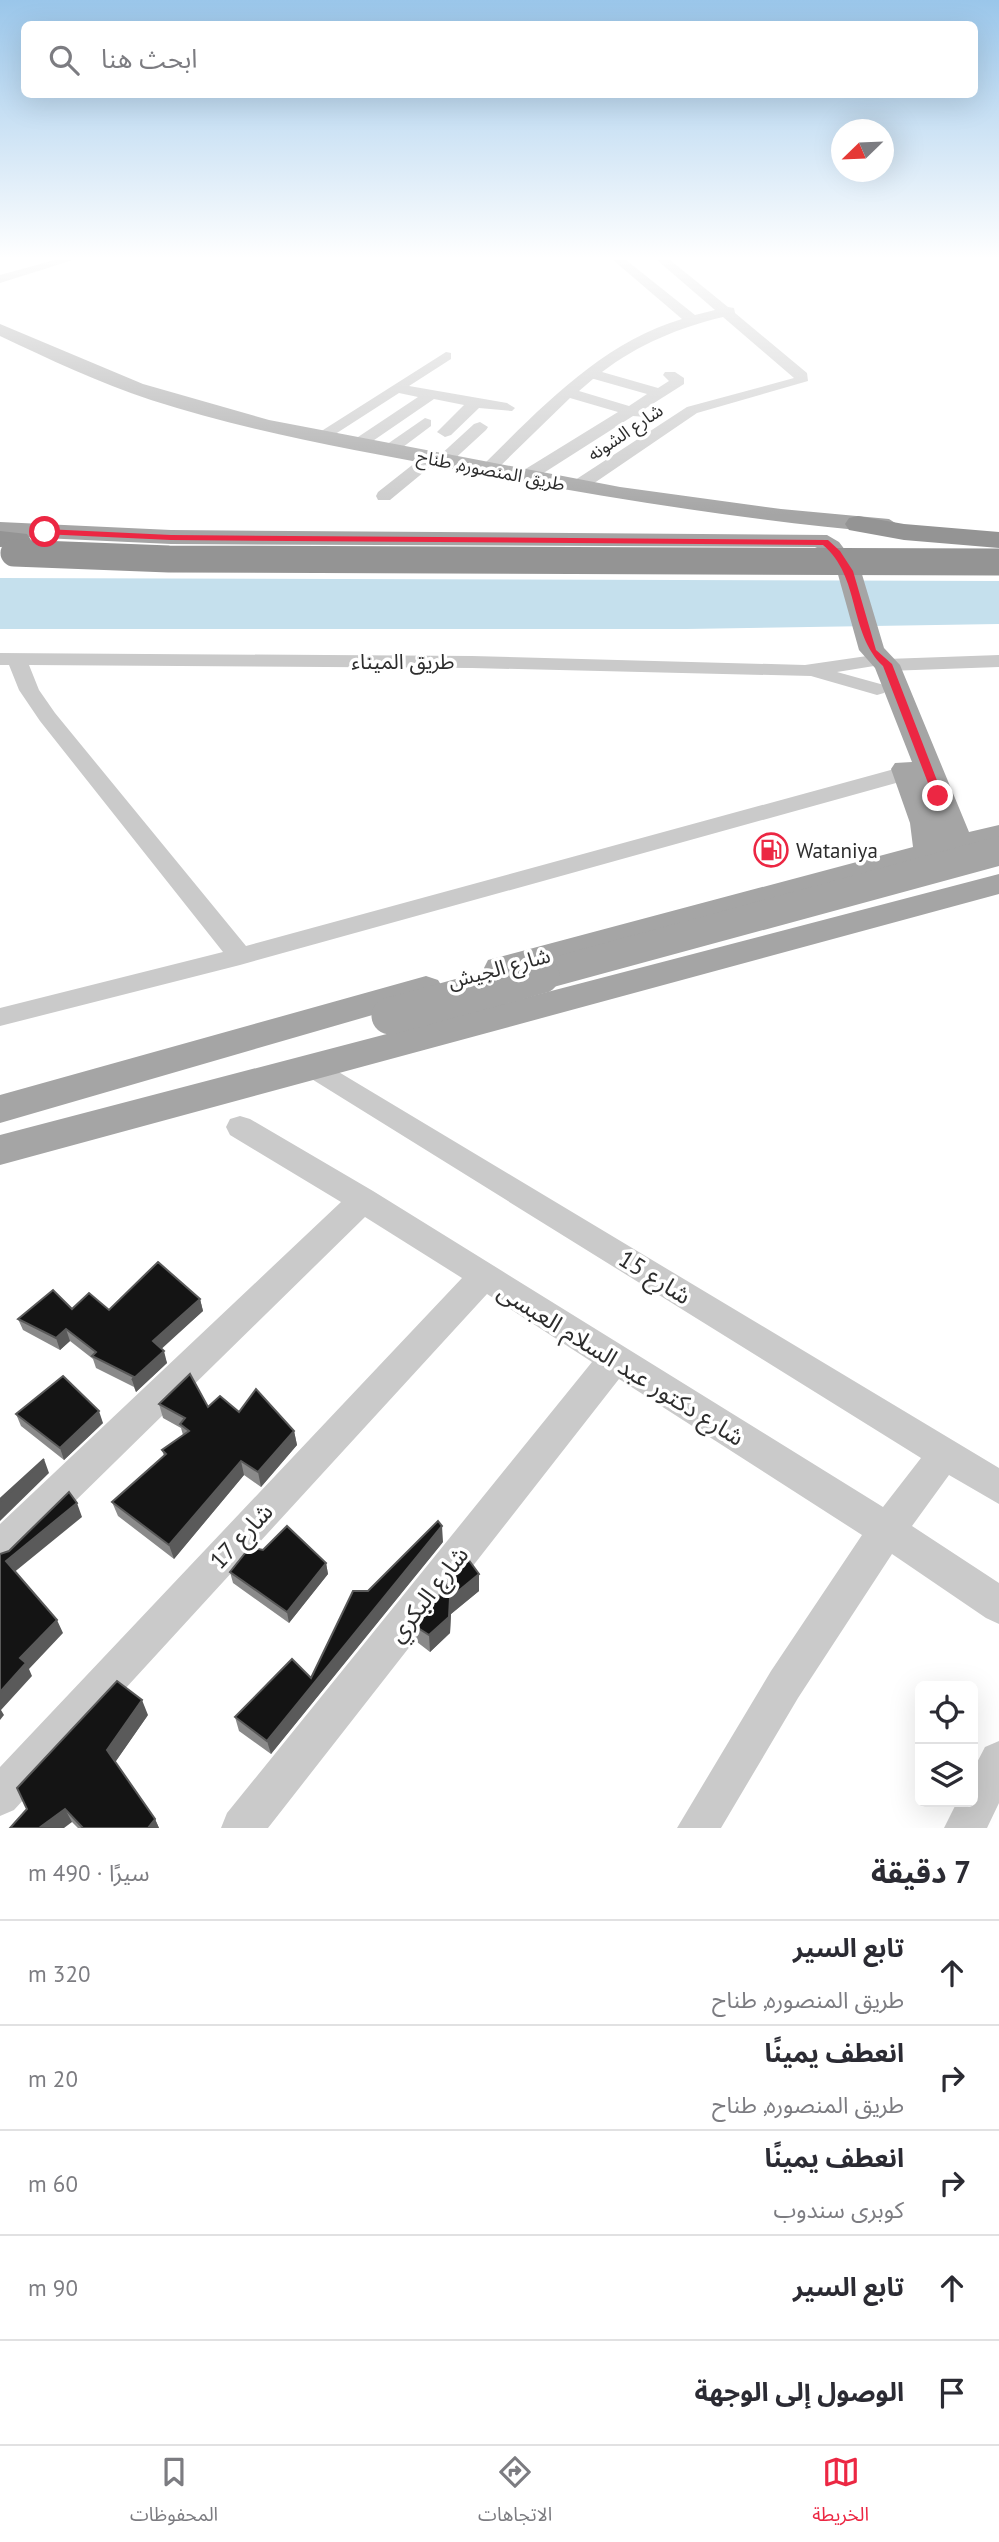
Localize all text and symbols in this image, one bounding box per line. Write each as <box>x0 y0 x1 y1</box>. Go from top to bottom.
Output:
search box <box>21 21 978 98</box>
icon: search <box>45 41 83 79</box>
text: ابحث هنا <box>101 42 198 75</box>
north arrow <box>831 119 894 182</box>
street label: شارع الشونه <box>583 398 669 468</box>
street label: طريق المنصوره, طناح <box>415 444 567 498</box>
route start <box>29 516 60 547</box>
street label: طريق الميناء <box>351 648 455 675</box>
route end <box>922 780 953 811</box>
fuel station icon: Wataniya <box>752 831 790 869</box>
place label: Wataniya <box>796 837 878 864</box>
street label: شارع الجيش <box>445 941 554 997</box>
street label: شارع 15 <box>612 1243 697 1313</box>
street label: شارع دكتور عبد السلام العبسى <box>490 1275 750 1455</box>
street label: شارع 17 <box>203 1496 281 1577</box>
street label: شارع البكري <box>381 1540 478 1650</box>
map controls <box>915 1681 978 1807</box>
button: locate <box>915 1681 978 1744</box>
button: layers <box>915 1744 978 1807</box>
text: 7 دقيقة <box>871 1852 971 1891</box>
text: سيرًا · 490 m <box>28 1858 150 1887</box>
text: تابع السير <box>793 1931 904 1964</box>
icon: ahead <box>933 1954 971 1992</box>
text: 320 m <box>28 1959 90 1988</box>
text: طريق المنصوره, طناح <box>712 1985 904 2014</box>
text: انعطف يمينًا <box>764 2036 904 2069</box>
icon: right <box>933 2059 971 2097</box>
text: 20 m <box>28 2064 78 2093</box>
text: طريق المنصوره, طناح <box>712 2090 904 2119</box>
text: انعطف يمينًا <box>764 2141 904 2174</box>
icon: right <box>933 2164 971 2202</box>
text: 60 m <box>28 2169 78 2198</box>
text: كوبرى سندوب <box>773 2195 904 2224</box>
icon: ahead <box>933 2269 971 2307</box>
text: تابع السير <box>793 2270 904 2303</box>
text: 90 m <box>28 2273 78 2302</box>
icon: arrive <box>933 2374 971 2412</box>
text: الوصول إلى الوجهة <box>695 2375 904 2408</box>
tab: المحفوظات <box>130 2453 218 2535</box>
tab: الاتجاهات <box>478 2453 552 2535</box>
tab: الخريطة <box>812 2453 869 2535</box>

